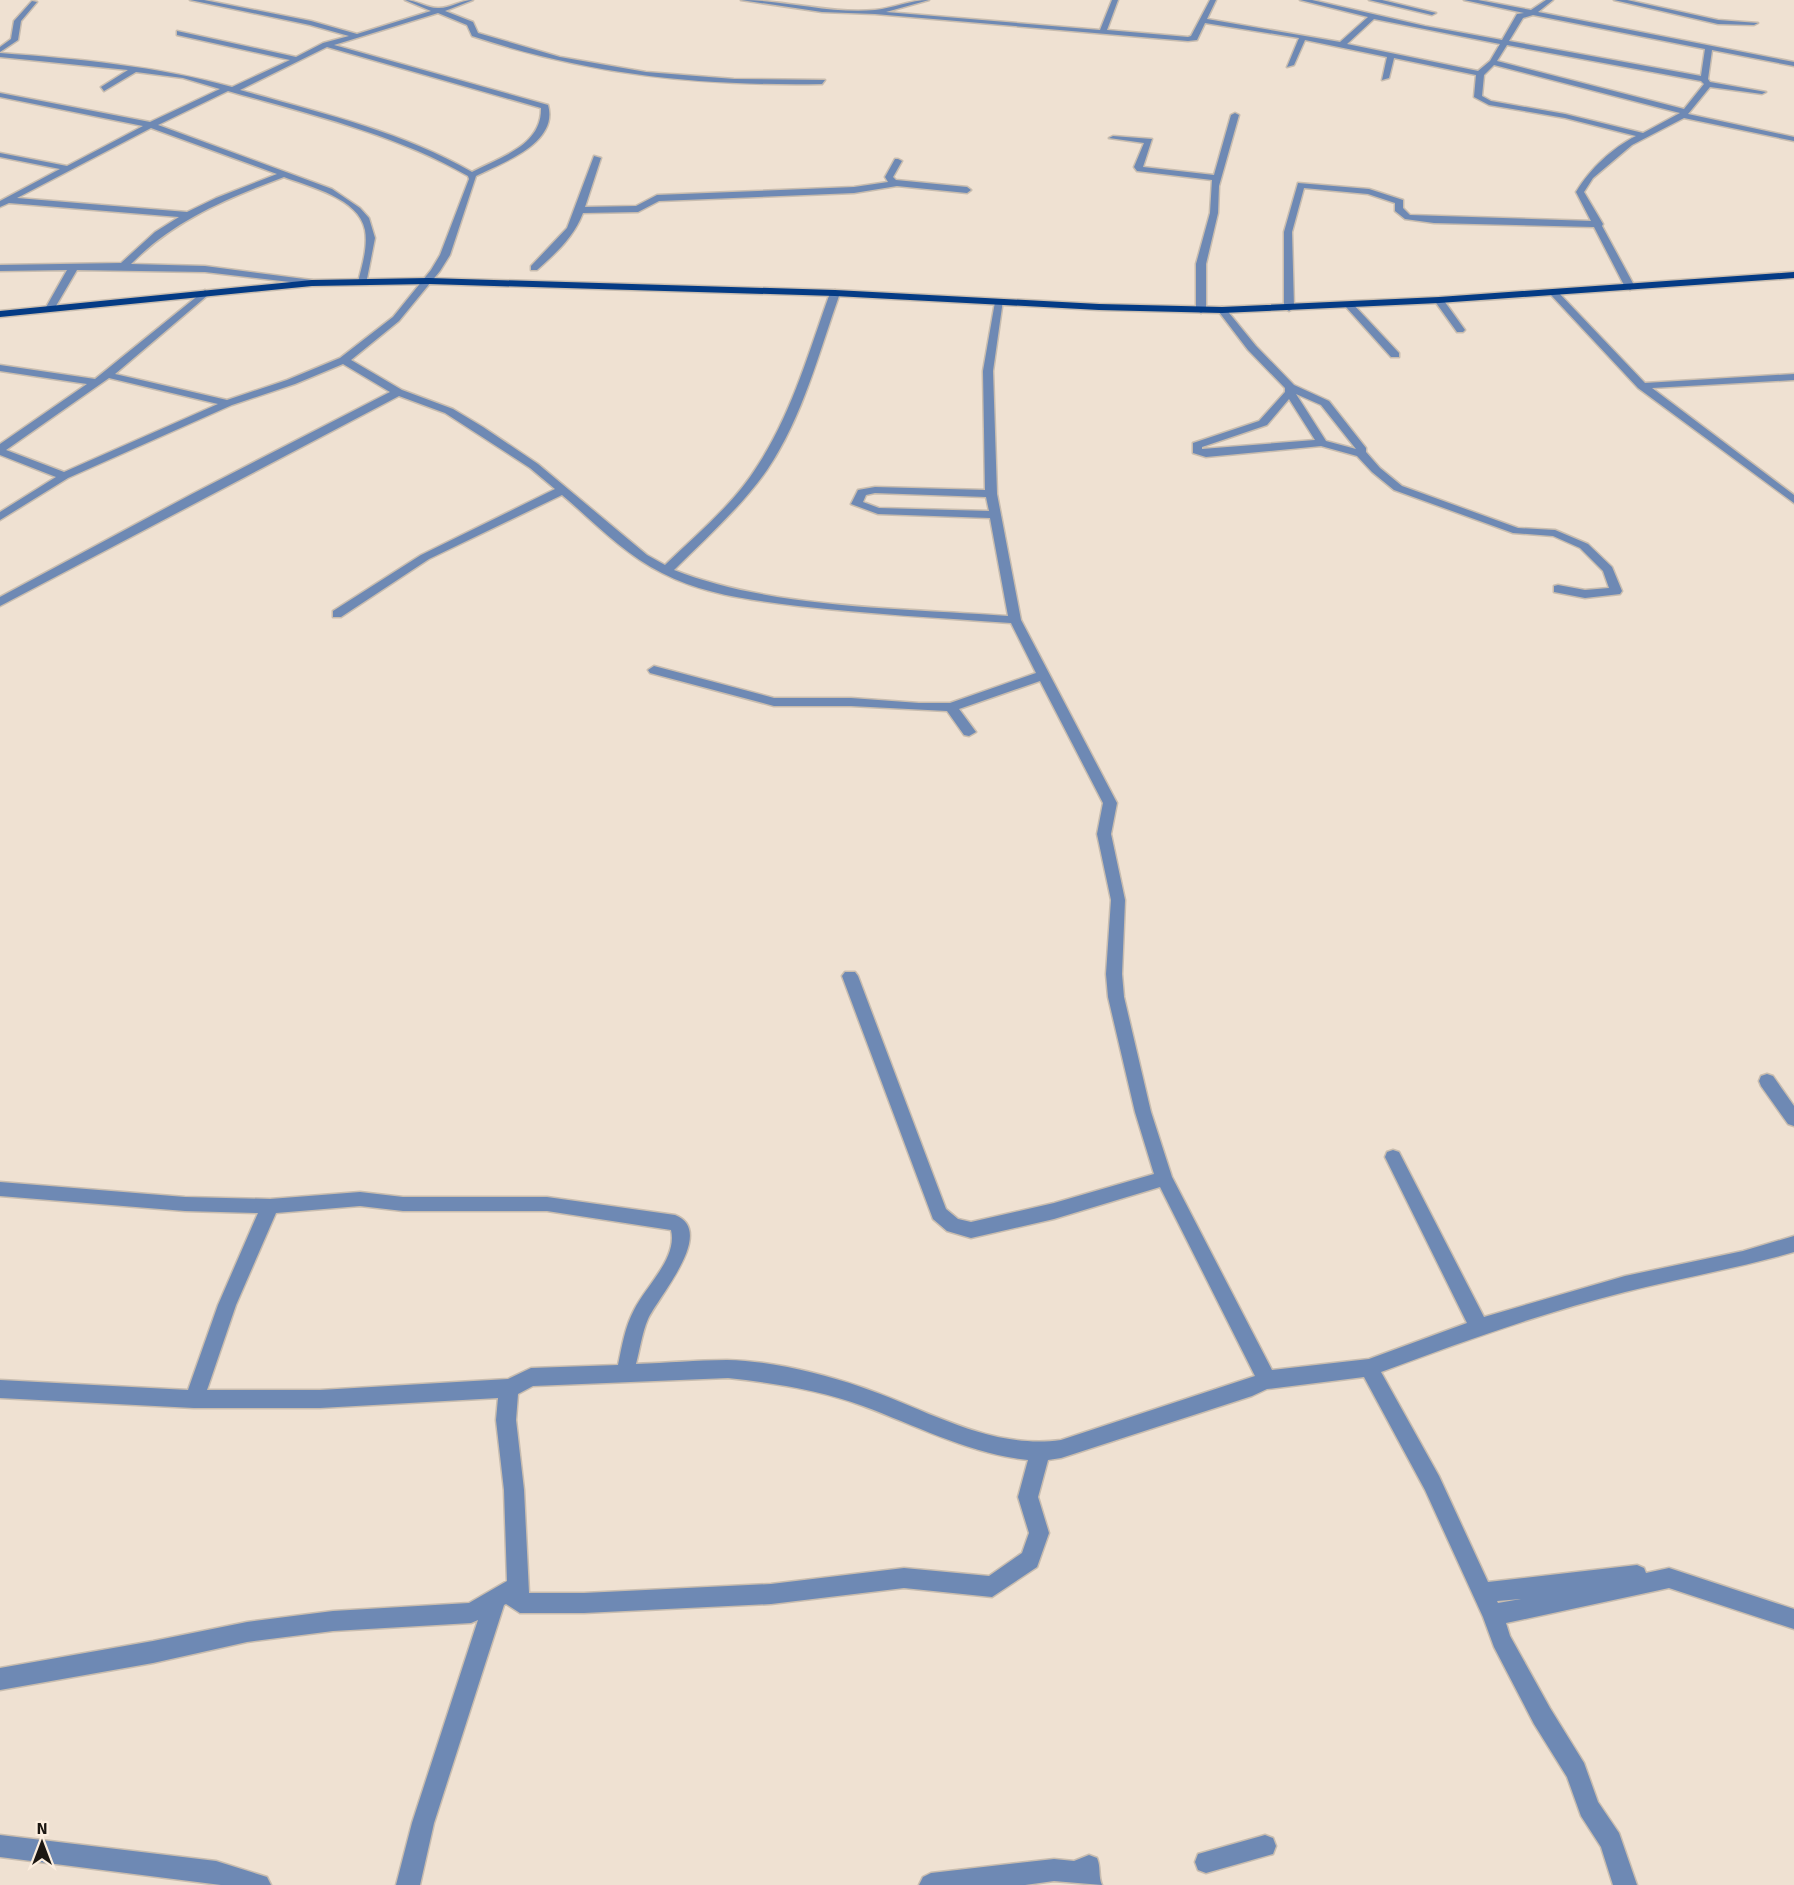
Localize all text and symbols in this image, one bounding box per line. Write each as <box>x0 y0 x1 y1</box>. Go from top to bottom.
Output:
north arrow <box>12 1813 72 1873</box>
text: N <box>36 1819 48 1839</box>

